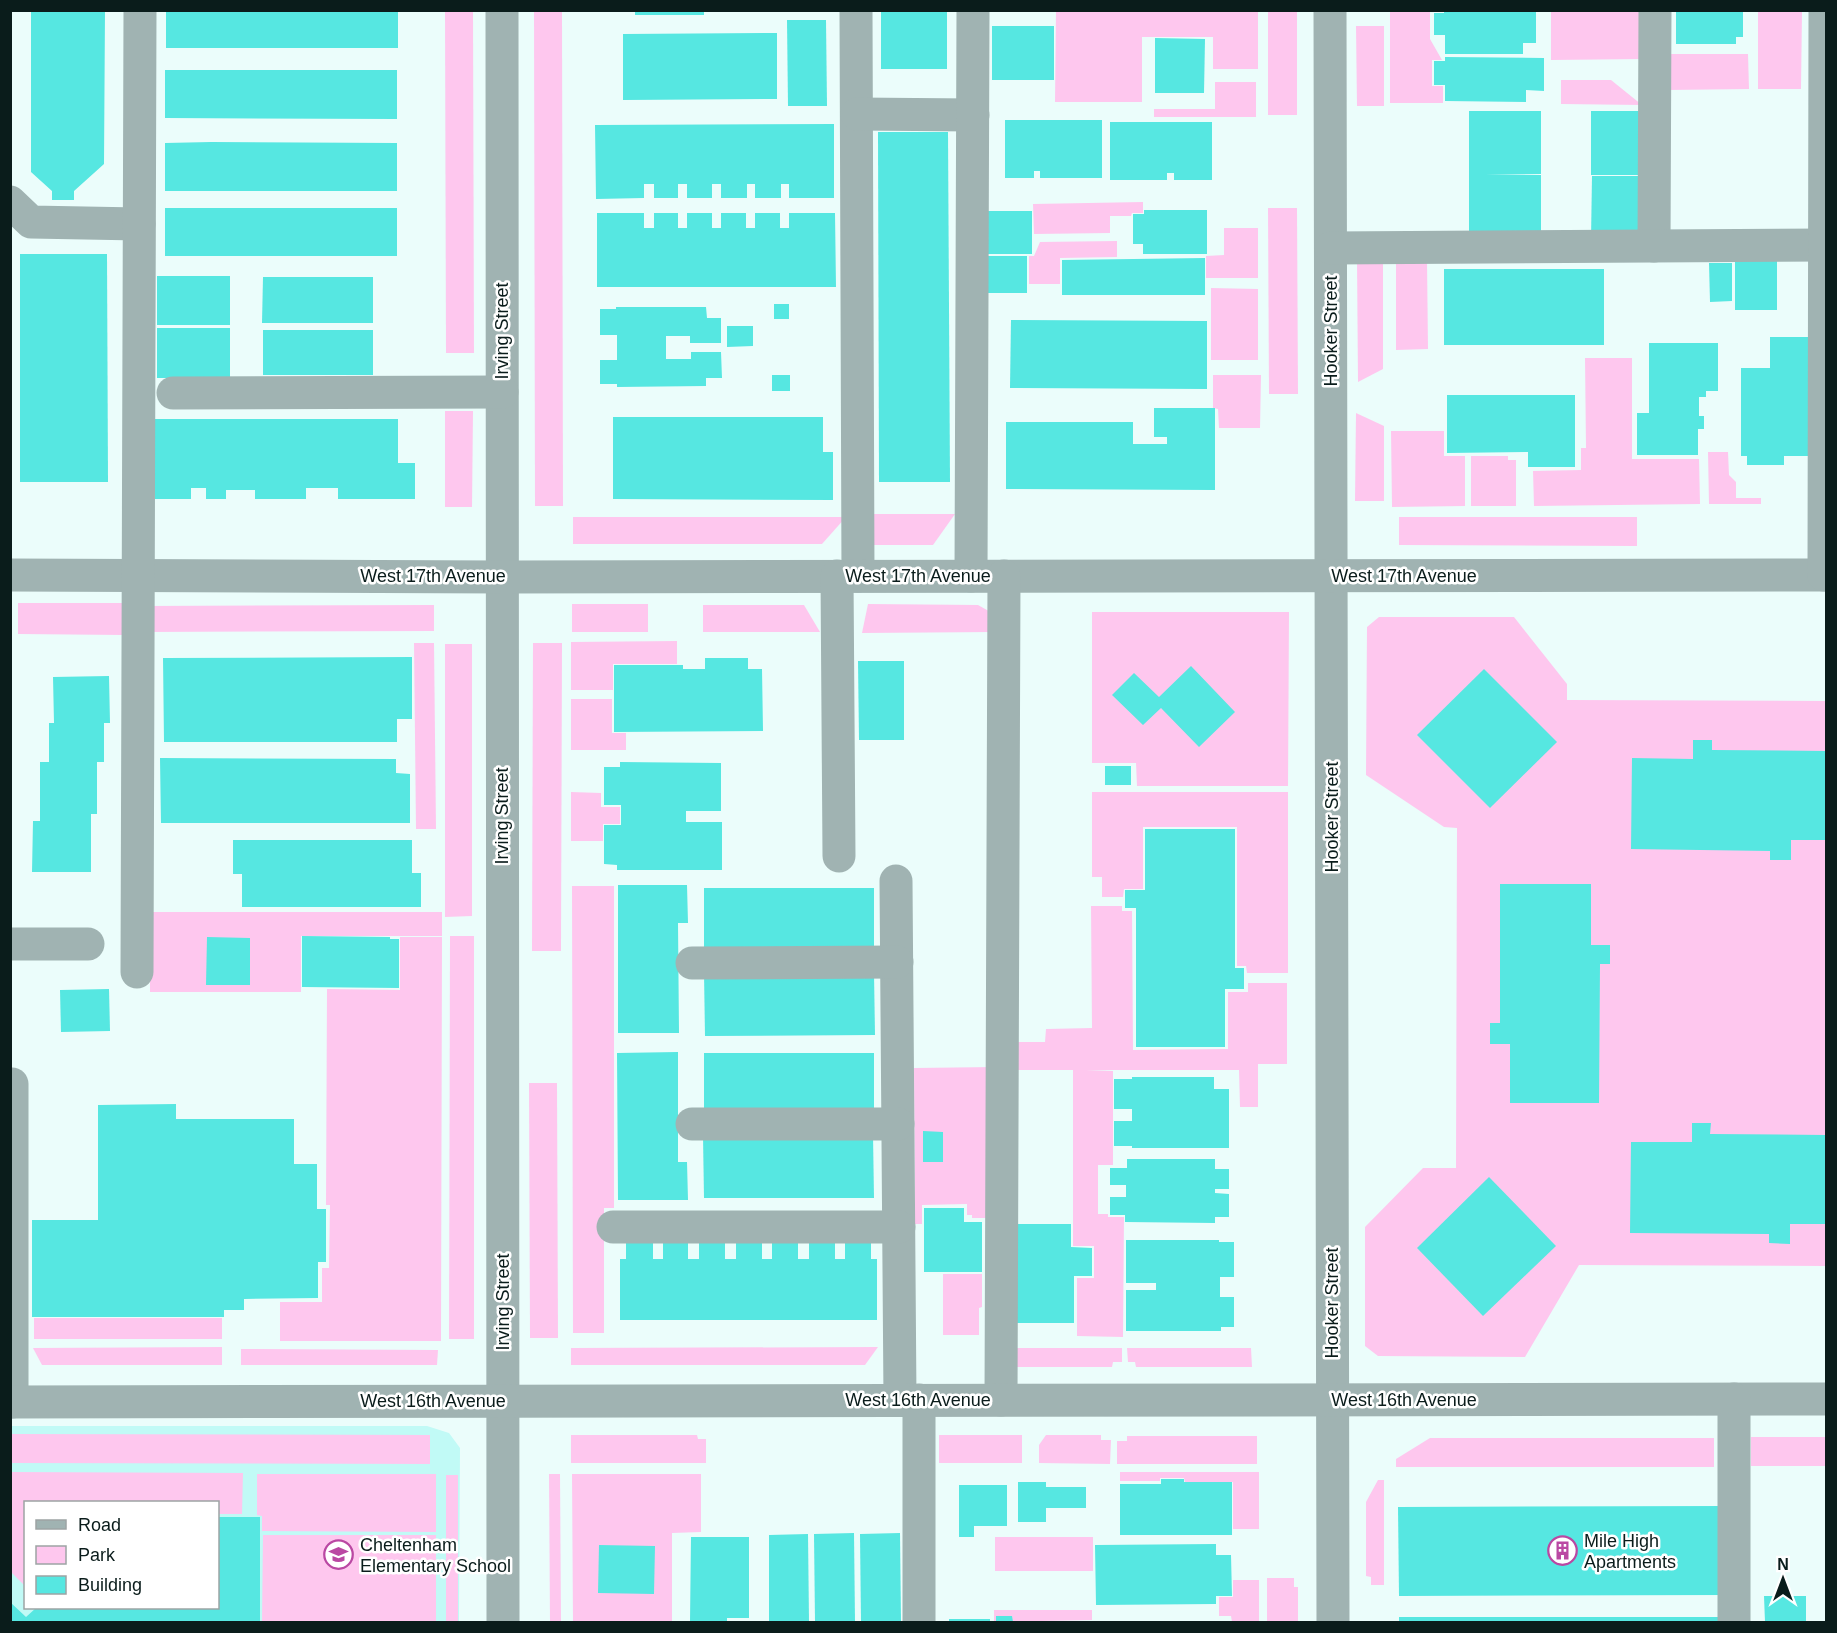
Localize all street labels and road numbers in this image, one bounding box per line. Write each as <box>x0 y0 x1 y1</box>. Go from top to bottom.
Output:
street label: Hooker Street <box>1321 275 1341 387</box>
street label: Irving Street <box>492 282 512 380</box>
street label: West 17th Avenue <box>360 566 506 586</box>
street label: West 17th Avenue <box>845 566 991 586</box>
street label: West 17th Avenue <box>1331 566 1477 586</box>
street label: Hooker Street <box>1322 761 1342 873</box>
street label: Irving Street <box>492 767 512 865</box>
street label: Hooker Street <box>1322 1247 1342 1359</box>
street label: Irving Street <box>493 1253 513 1351</box>
street label: West 16th Avenue <box>845 1390 991 1410</box>
street label: West 16th Avenue <box>1331 1390 1477 1410</box>
street label: West 16th Avenue <box>360 1391 506 1411</box>

